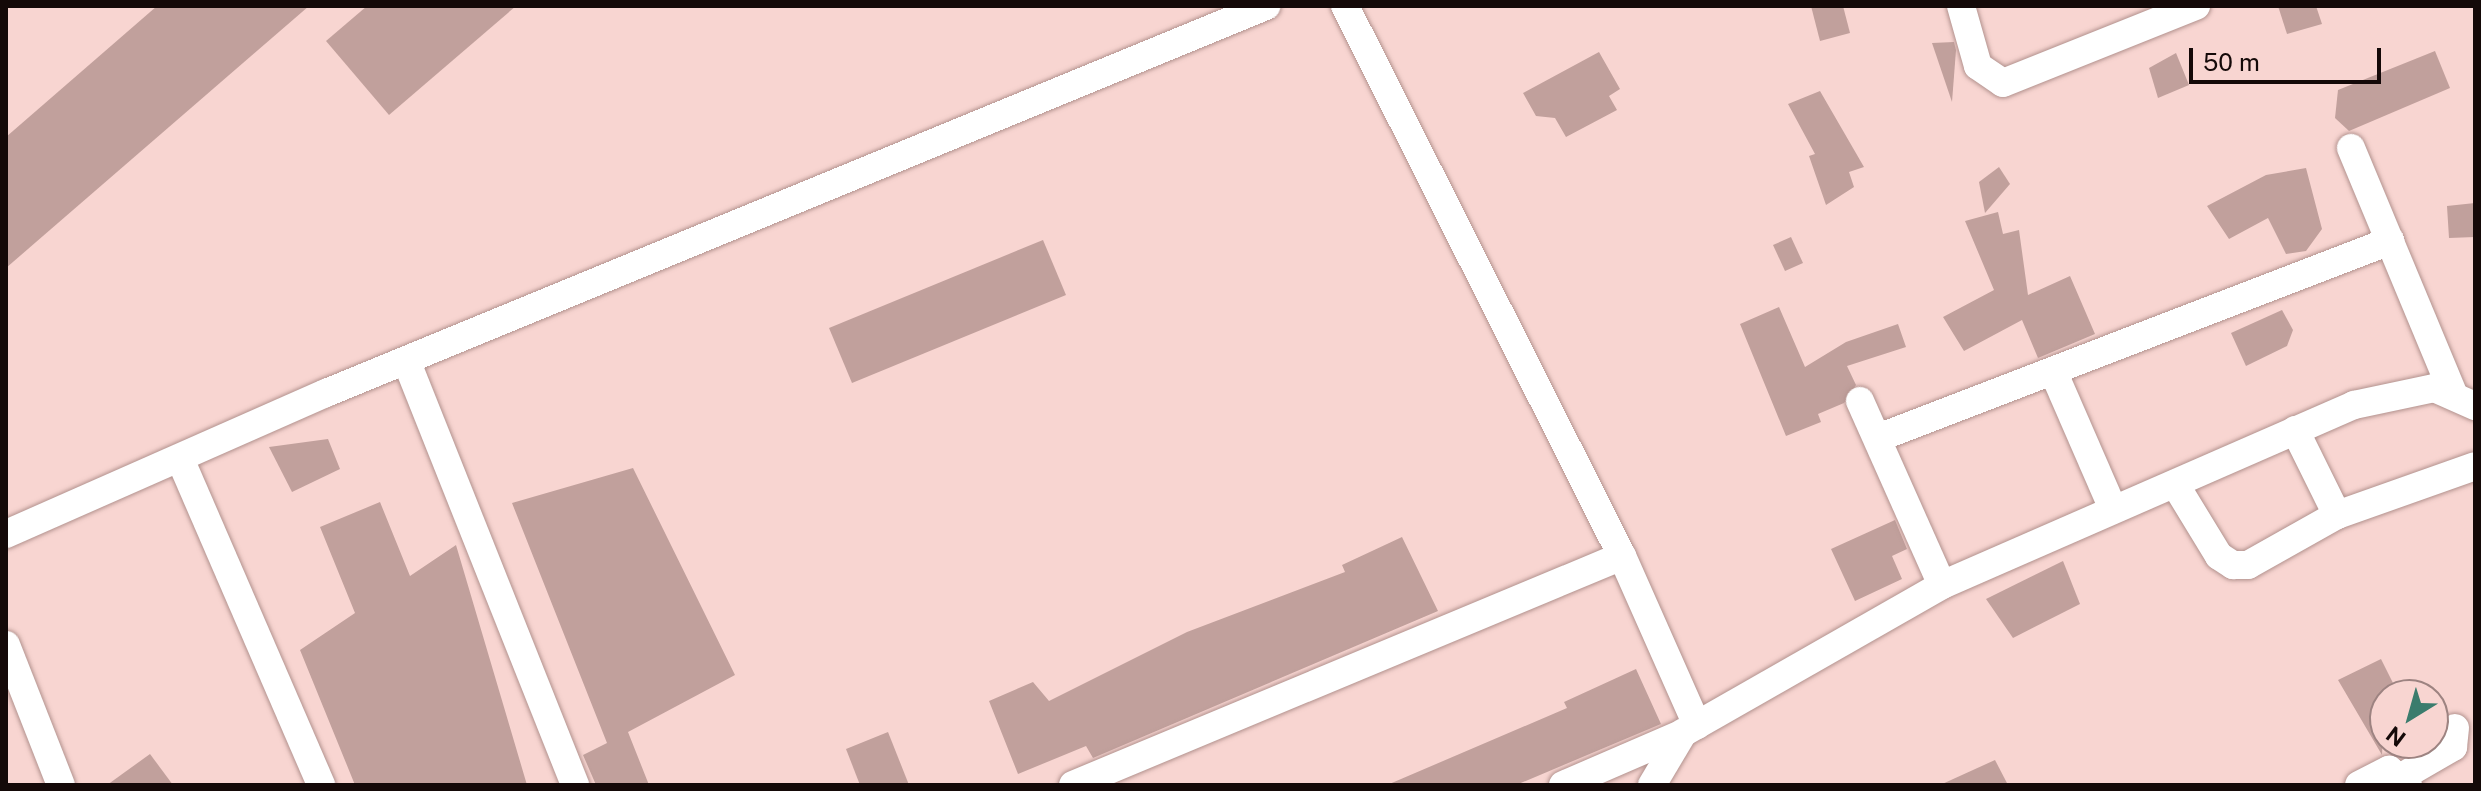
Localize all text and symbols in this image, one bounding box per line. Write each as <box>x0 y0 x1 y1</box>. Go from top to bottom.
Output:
scale bar <box>2193 32 2385 82</box>
text: 50 m <box>2203 48 2260 76</box>
north arrow <box>2369 679 2449 759</box>
text: N <box>2381 721 2410 752</box>

